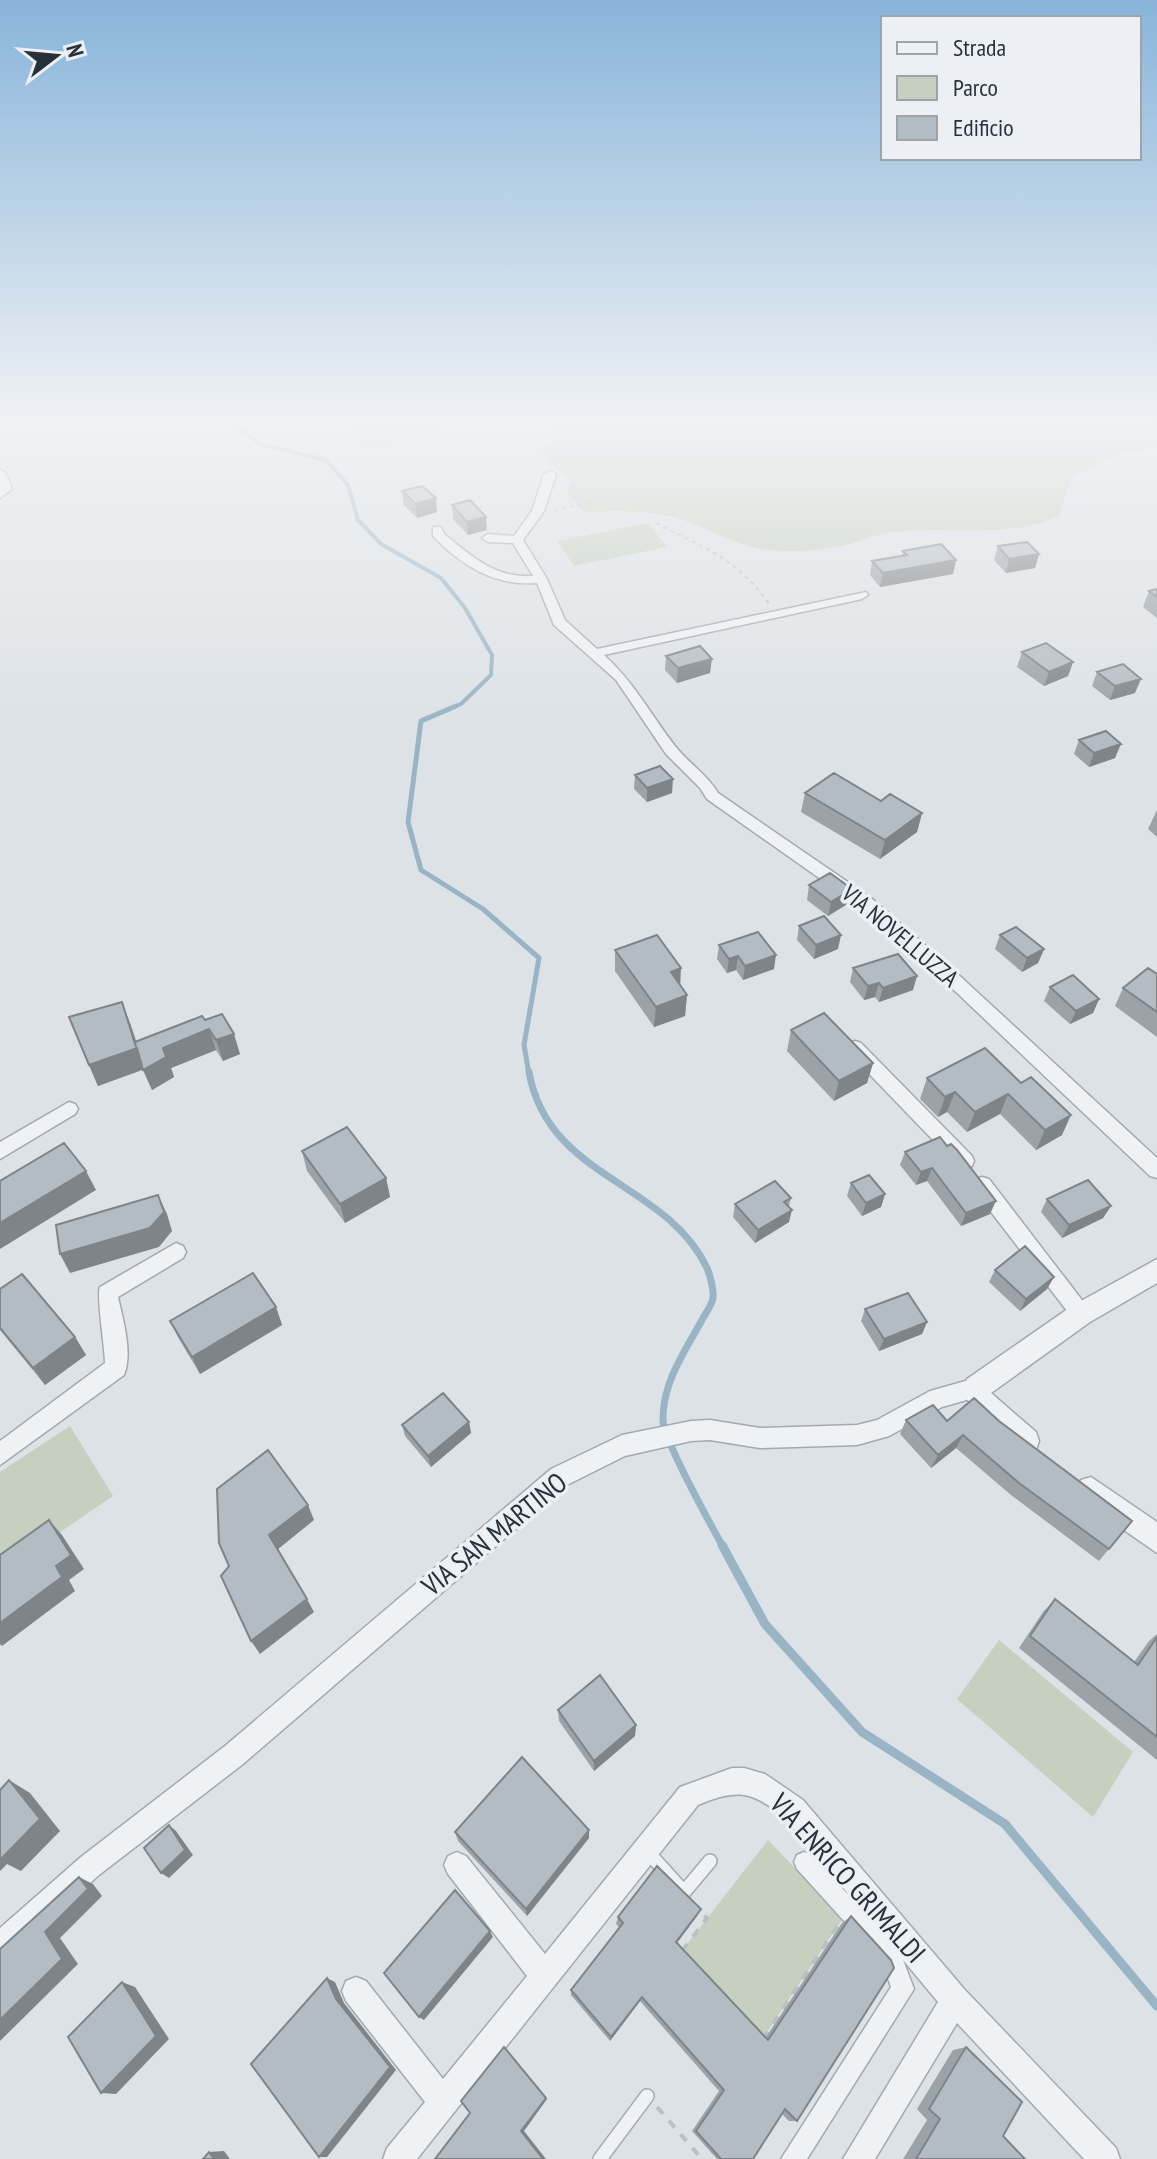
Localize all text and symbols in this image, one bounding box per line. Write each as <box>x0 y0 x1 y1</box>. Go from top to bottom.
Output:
north arrow <box>16 16 96 96</box>
legend <box>881 16 1141 160</box>
text: Strada <box>953 32 1006 63</box>
text: N <box>60 41 90 60</box>
text: Parco <box>953 72 998 103</box>
text: Edificio <box>953 112 1014 143</box>
street label: VIA NOVELLUZZA <box>835 877 966 994</box>
street label: VIA SAN MARTINO <box>413 1464 574 1604</box>
street label: VIA ENRICO GRIMALDI <box>762 1784 934 1970</box>

